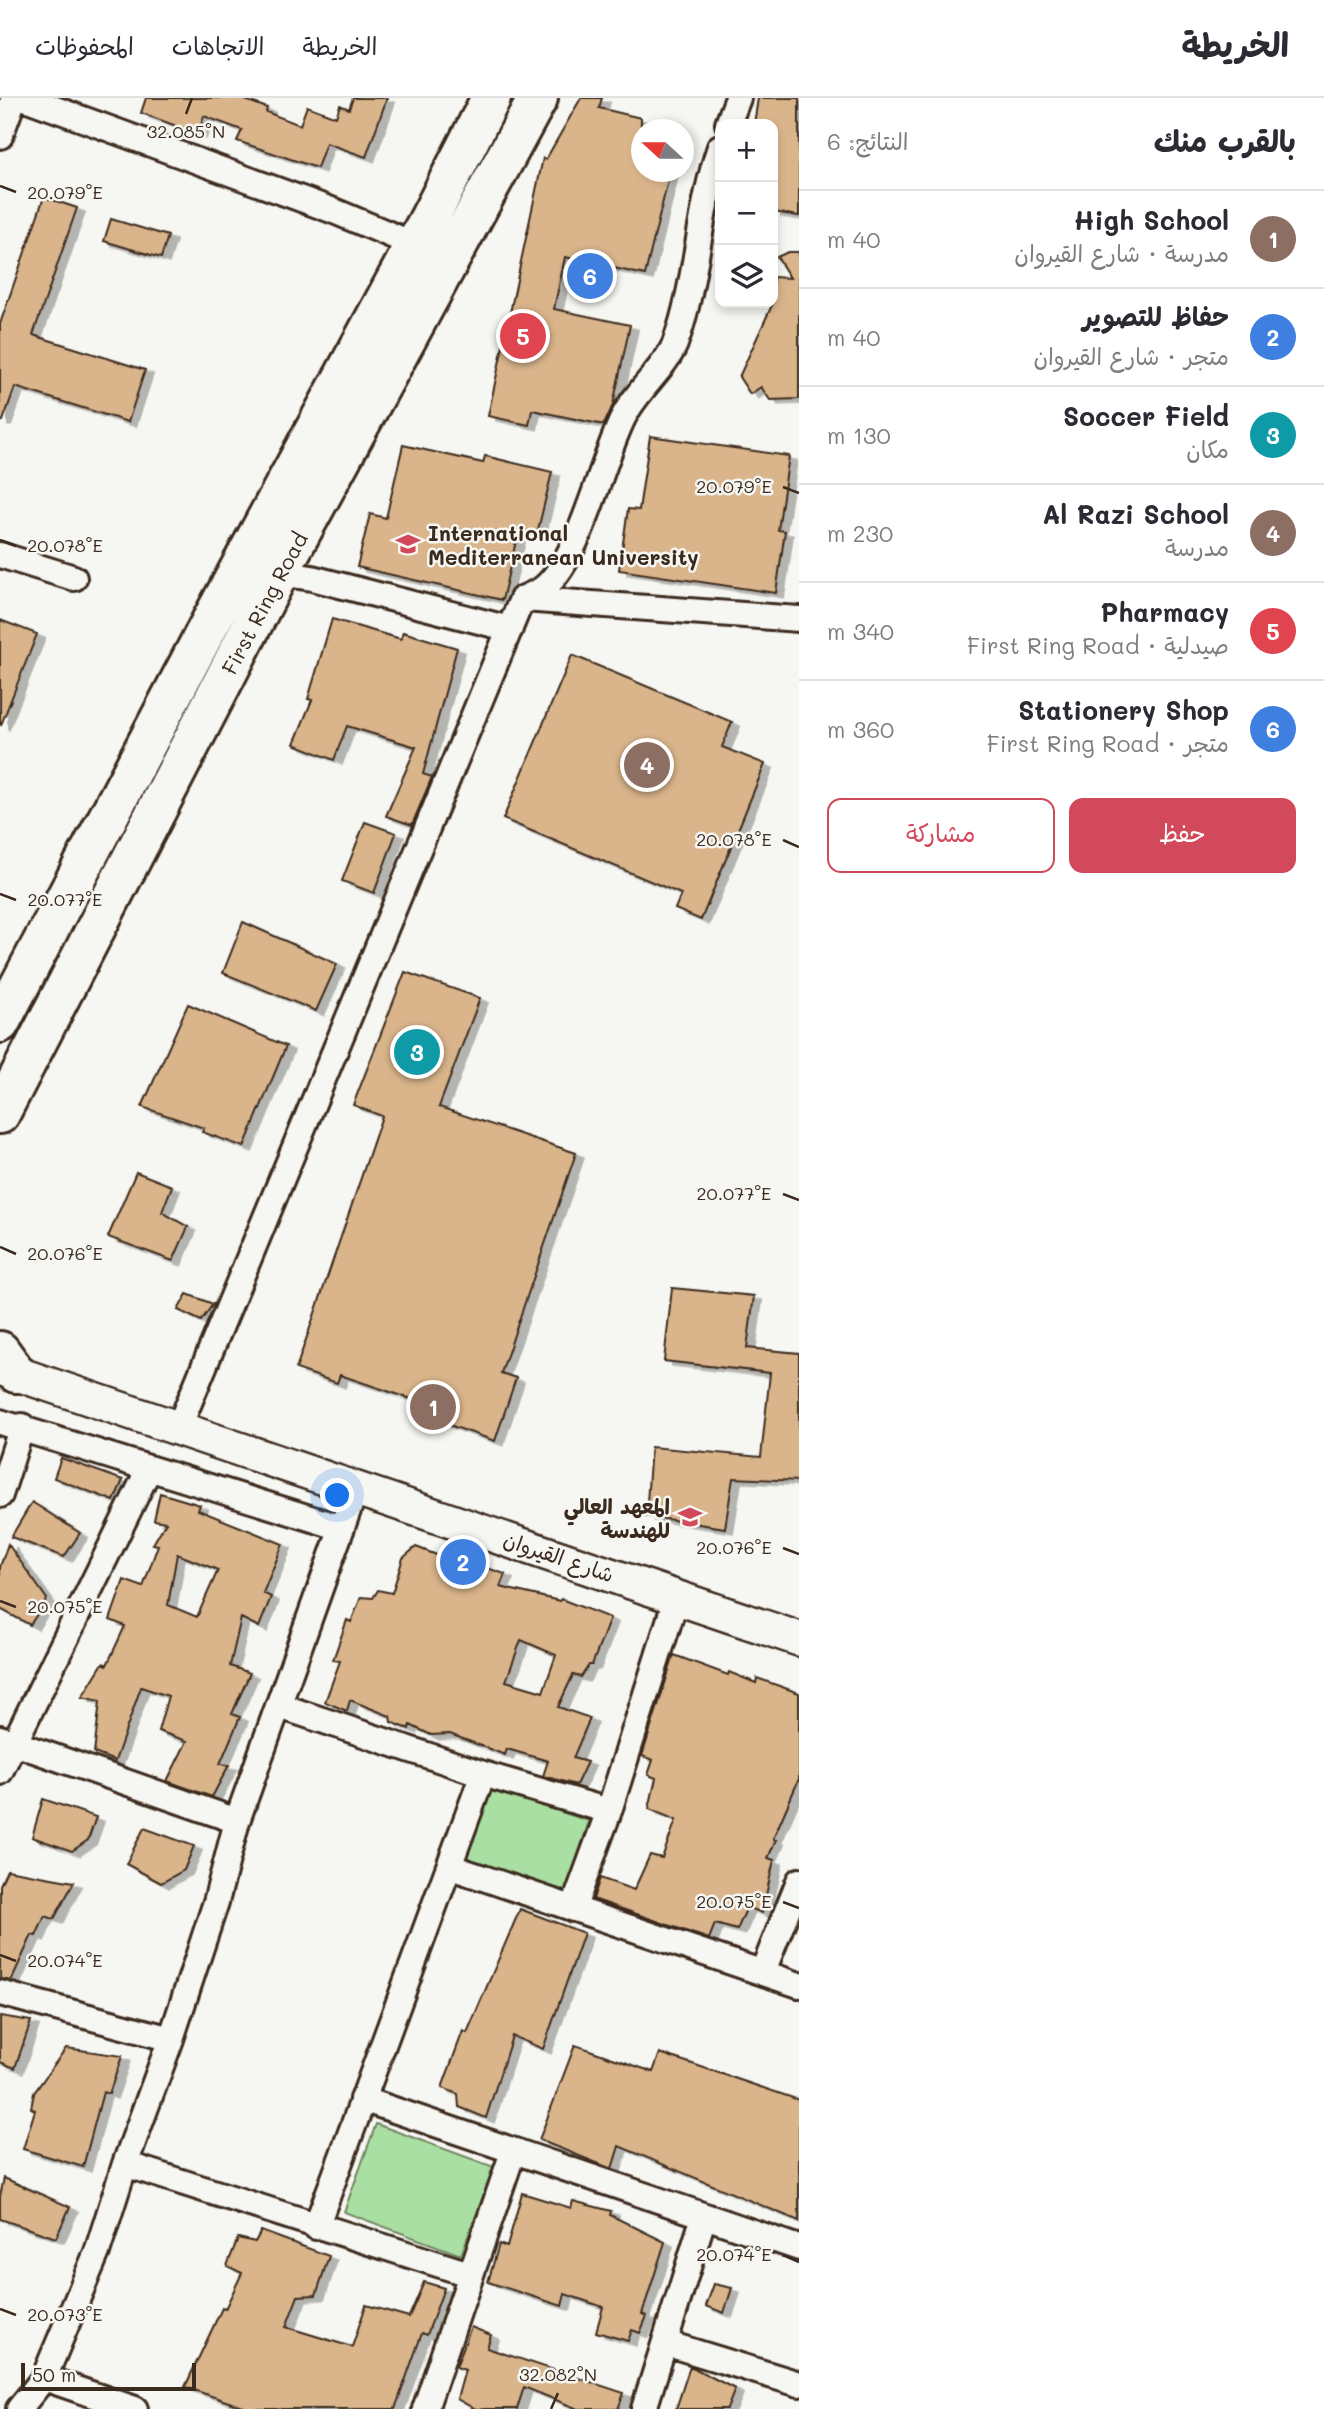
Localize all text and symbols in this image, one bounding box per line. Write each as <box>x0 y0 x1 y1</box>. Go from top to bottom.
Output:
text: الخريطة <box>1182 22 1289 65</box>
text: المحفوظات <box>35 30 134 61</box>
text: الاتجاهات <box>172 30 265 61</box>
text: الخريطة <box>303 30 377 61</box>
text: 32.085°N <box>147 119 225 143</box>
north arrow <box>631 119 694 182</box>
map controls <box>715 119 778 308</box>
button: + <box>715 119 778 182</box>
text: بالقرب منك <box>1154 120 1296 160</box>
text: النتائج: 6 <box>827 126 908 156</box>
text: 20.079°E <box>27 180 103 204</box>
button: − <box>715 182 778 245</box>
text: High School <box>1074 203 1229 237</box>
text: 40 m <box>827 224 880 254</box>
text: 1 <box>1268 224 1278 254</box>
text: مدرسة · شارع القيروان <box>1014 238 1229 268</box>
button: layers <box>715 245 778 308</box>
pin: 6 <box>567 250 613 302</box>
text: حفاظ للتصوير <box>1083 299 1229 333</box>
pin: 5 <box>500 310 546 362</box>
text: 40 m <box>827 322 880 352</box>
text: 2 <box>1267 322 1279 352</box>
text: متجر · شارع القيروان <box>1033 341 1229 371</box>
text: Soccer Field <box>1063 399 1229 433</box>
text: 130 m <box>827 420 891 450</box>
text: 3 <box>1266 420 1280 450</box>
text: مكان <box>1186 434 1229 464</box>
text: 20.079°E <box>696 474 772 498</box>
text: Al Razi School <box>1042 497 1229 531</box>
text: 230 m <box>827 518 893 548</box>
text: 4 <box>1266 518 1280 548</box>
place label: International Mediterranean University <box>428 519 699 571</box>
street label: First Ring Road <box>215 527 313 679</box>
school or university icon: International Mediterranean University <box>394 530 422 558</box>
text: مدرسة <box>1165 532 1229 562</box>
text: 20.078°E <box>27 533 103 557</box>
text: Pharmacy <box>1100 595 1229 629</box>
text: 340 m <box>827 616 894 646</box>
text: 5 <box>1266 616 1280 646</box>
text: صيدلية · First Ring Road <box>967 630 1229 660</box>
text: Stationery Shop <box>1018 693 1229 727</box>
text: 360 m <box>827 714 894 744</box>
text: 6 <box>1266 714 1280 744</box>
text: متجر · First Ring Road <box>987 728 1229 758</box>
pin: 4 <box>624 739 670 791</box>
button: مشاركة <box>827 798 1055 873</box>
button: حفظ <box>1069 798 1296 873</box>
text: 20.078°E <box>696 827 772 851</box>
text: 20.077°E <box>28 887 102 911</box>
pin: 3 <box>394 1026 440 1078</box>
text: 20.077°E <box>697 1181 771 1205</box>
text: 20.076°E <box>27 1241 103 1265</box>
pin: 1 <box>410 1381 456 1433</box>
your location <box>320 1478 354 1512</box>
place label: المعهد العالي للهندسة <box>564 1492 670 1543</box>
school or university icon: المعهد العالي للهندسة <box>676 1503 704 1531</box>
street label: شارع القيروان <box>499 1525 618 1590</box>
text: 20.076°E <box>696 1535 772 1559</box>
pin: 2 <box>440 1536 486 1588</box>
text: 20.075°E <box>27 1594 103 1618</box>
text: 20.075°E <box>696 1889 772 1913</box>
text: 20.074°E <box>27 1948 103 1972</box>
text: 20.074°E <box>696 2242 772 2266</box>
text: 20.073°E <box>27 2302 103 2326</box>
scale bar <box>21 2360 196 2392</box>
text: 50 m <box>32 2362 76 2387</box>
text: 32.082°N <box>519 2362 597 2386</box>

